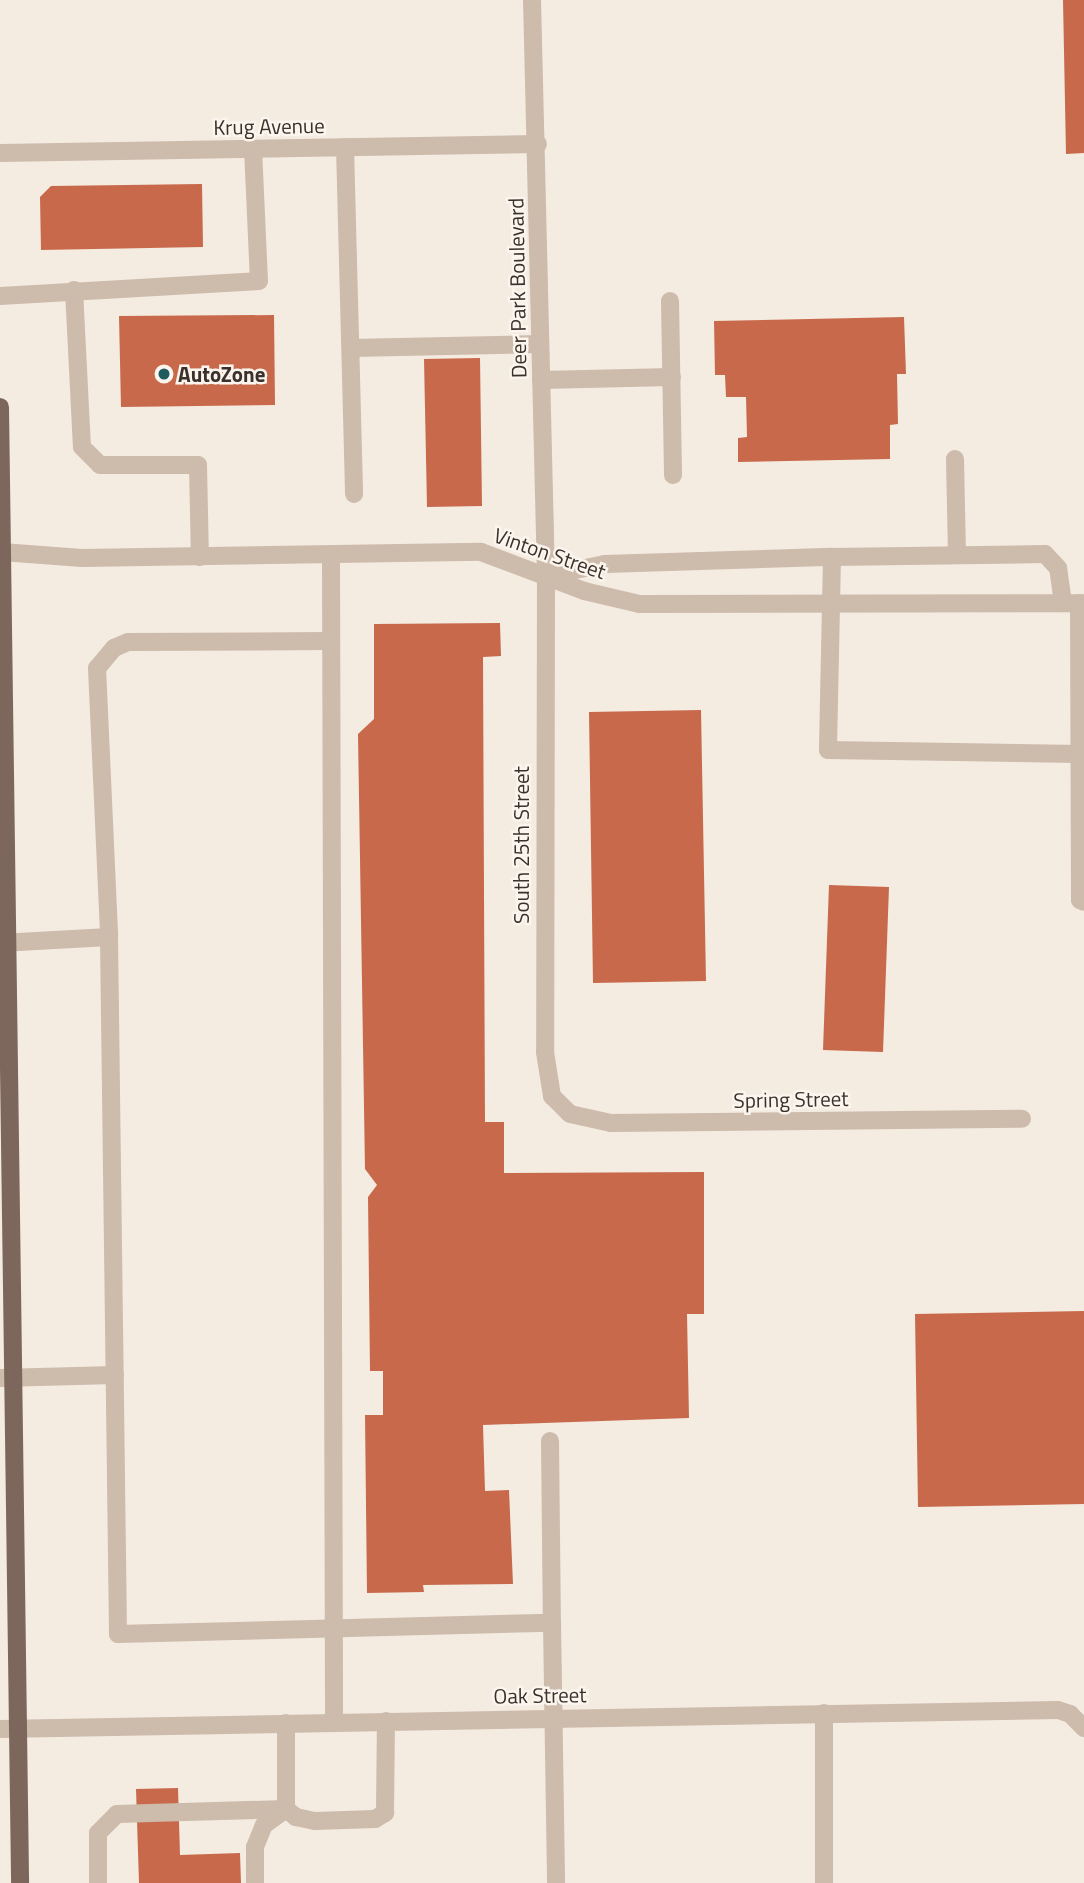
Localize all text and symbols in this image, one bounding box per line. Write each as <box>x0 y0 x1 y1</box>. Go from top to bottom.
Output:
street label: Krug Avenue <box>213 112 325 140</box>
street label: Deer Park Boulevard <box>503 198 531 378</box>
place label: AutoZone <box>178 361 265 387</box>
marker: AutoZone <box>156 366 172 382</box>
street label: Vinton Street <box>491 522 609 584</box>
street label: South 25th Street <box>508 766 534 924</box>
street label: Spring Street <box>733 1085 849 1113</box>
street label: Oak Street <box>493 1682 587 1708</box>

